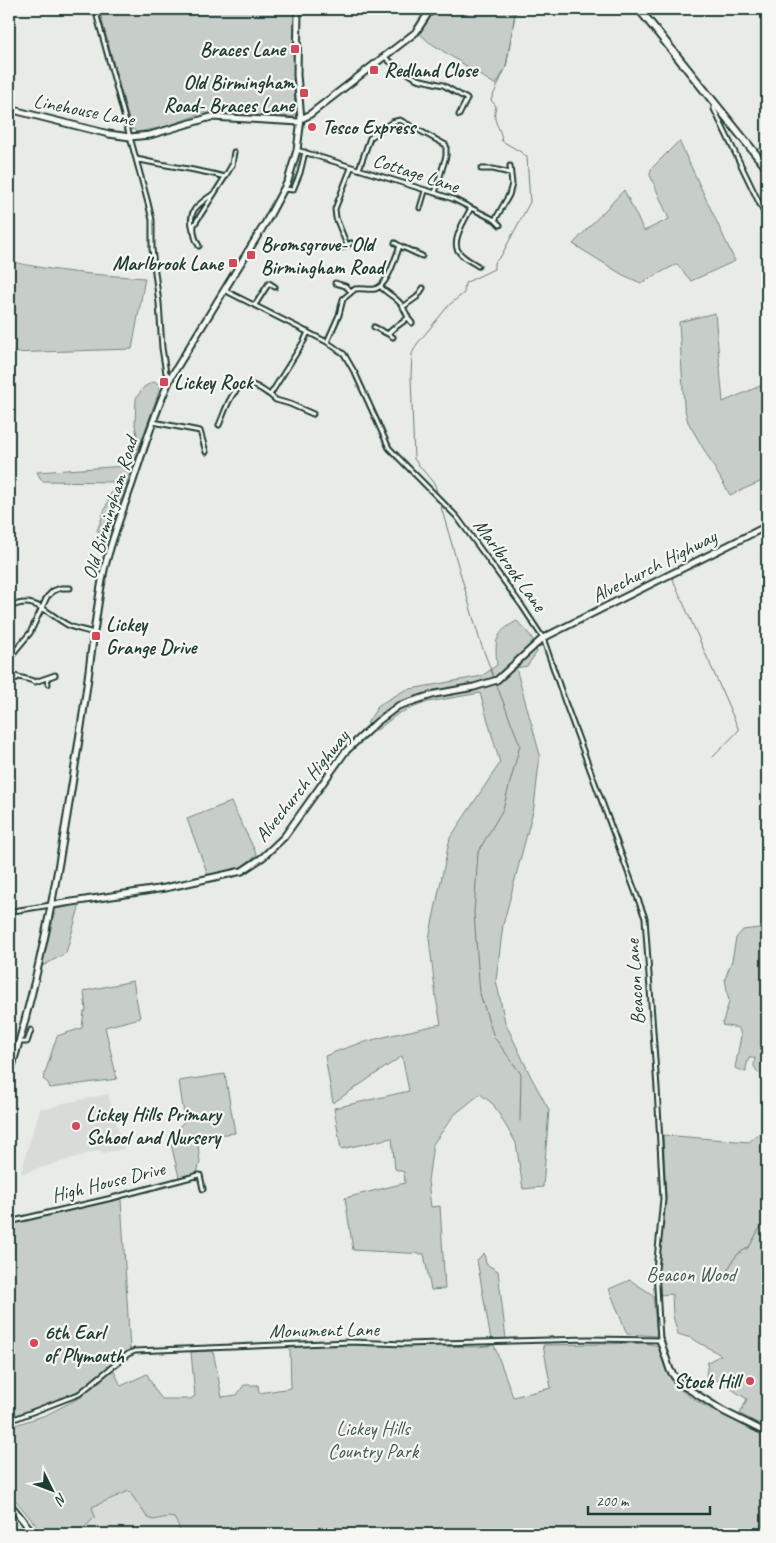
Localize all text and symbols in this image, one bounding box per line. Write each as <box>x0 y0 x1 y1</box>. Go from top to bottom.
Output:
place label: Braces Lane <box>200 37 287 62</box>
marker: Braces Lane <box>289 43 301 55</box>
place label: Redland Close <box>384 58 480 83</box>
marker: Redland Close <box>368 64 380 76</box>
place label: Old Birmingham Road- Braces Lane <box>164 70 296 118</box>
marker: Old Birmingham Road- Braces Lane <box>298 87 310 99</box>
street label: Linehouse Lane <box>32 88 138 132</box>
place label: Tesco Express <box>322 115 417 140</box>
marker: Tesco Express <box>306 121 318 133</box>
street label: Cottage Lane <box>370 147 464 199</box>
place label: Bromsgrove- Old Birmingham Road <box>261 232 387 280</box>
marker: Bromsgrove- Old Birmingham Road <box>245 249 257 261</box>
place label: Marlbrook Lane <box>113 251 224 276</box>
marker: Marlbrook Lane <box>227 257 239 269</box>
place label: Lickey Rock <box>174 370 254 395</box>
marker: Lickey Rock <box>158 376 170 388</box>
street label: Old Birmingham Road <box>77 431 144 582</box>
street label: Marlbrook Lane <box>468 514 553 618</box>
street label: Alvechurch Highway <box>587 523 722 608</box>
place label: Lickey Grange Drive <box>106 612 199 660</box>
marker: Lickey Grange Drive <box>90 630 102 642</box>
street label: Alvechurch Highway <box>249 724 355 847</box>
street label: Beacon Lane <box>619 937 650 1026</box>
place label: Lickey Hills Primary School and Nursery <box>86 1102 223 1150</box>
marker: Lickey Hills Primary School and Nursery <box>70 1120 82 1132</box>
street label: High House Drive <box>49 1156 169 1208</box>
park label: Beacon Wood <box>646 1262 739 1287</box>
street label: Monument Lane <box>269 1317 381 1343</box>
place label: 6th Earl of Plymouth <box>44 1320 125 1368</box>
marker: 6th Earl of Plymouth <box>28 1337 40 1349</box>
place label: Stock Hill <box>674 1369 743 1394</box>
marker: Stock Hill <box>744 1375 756 1387</box>
park label: Lickey Hills Country Park <box>328 1416 420 1464</box>
north arrow <box>28 1466 78 1516</box>
scale bar <box>588 1483 711 1515</box>
text: N <box>51 1489 71 1509</box>
text: 200 m <box>596 1492 630 1511</box>

